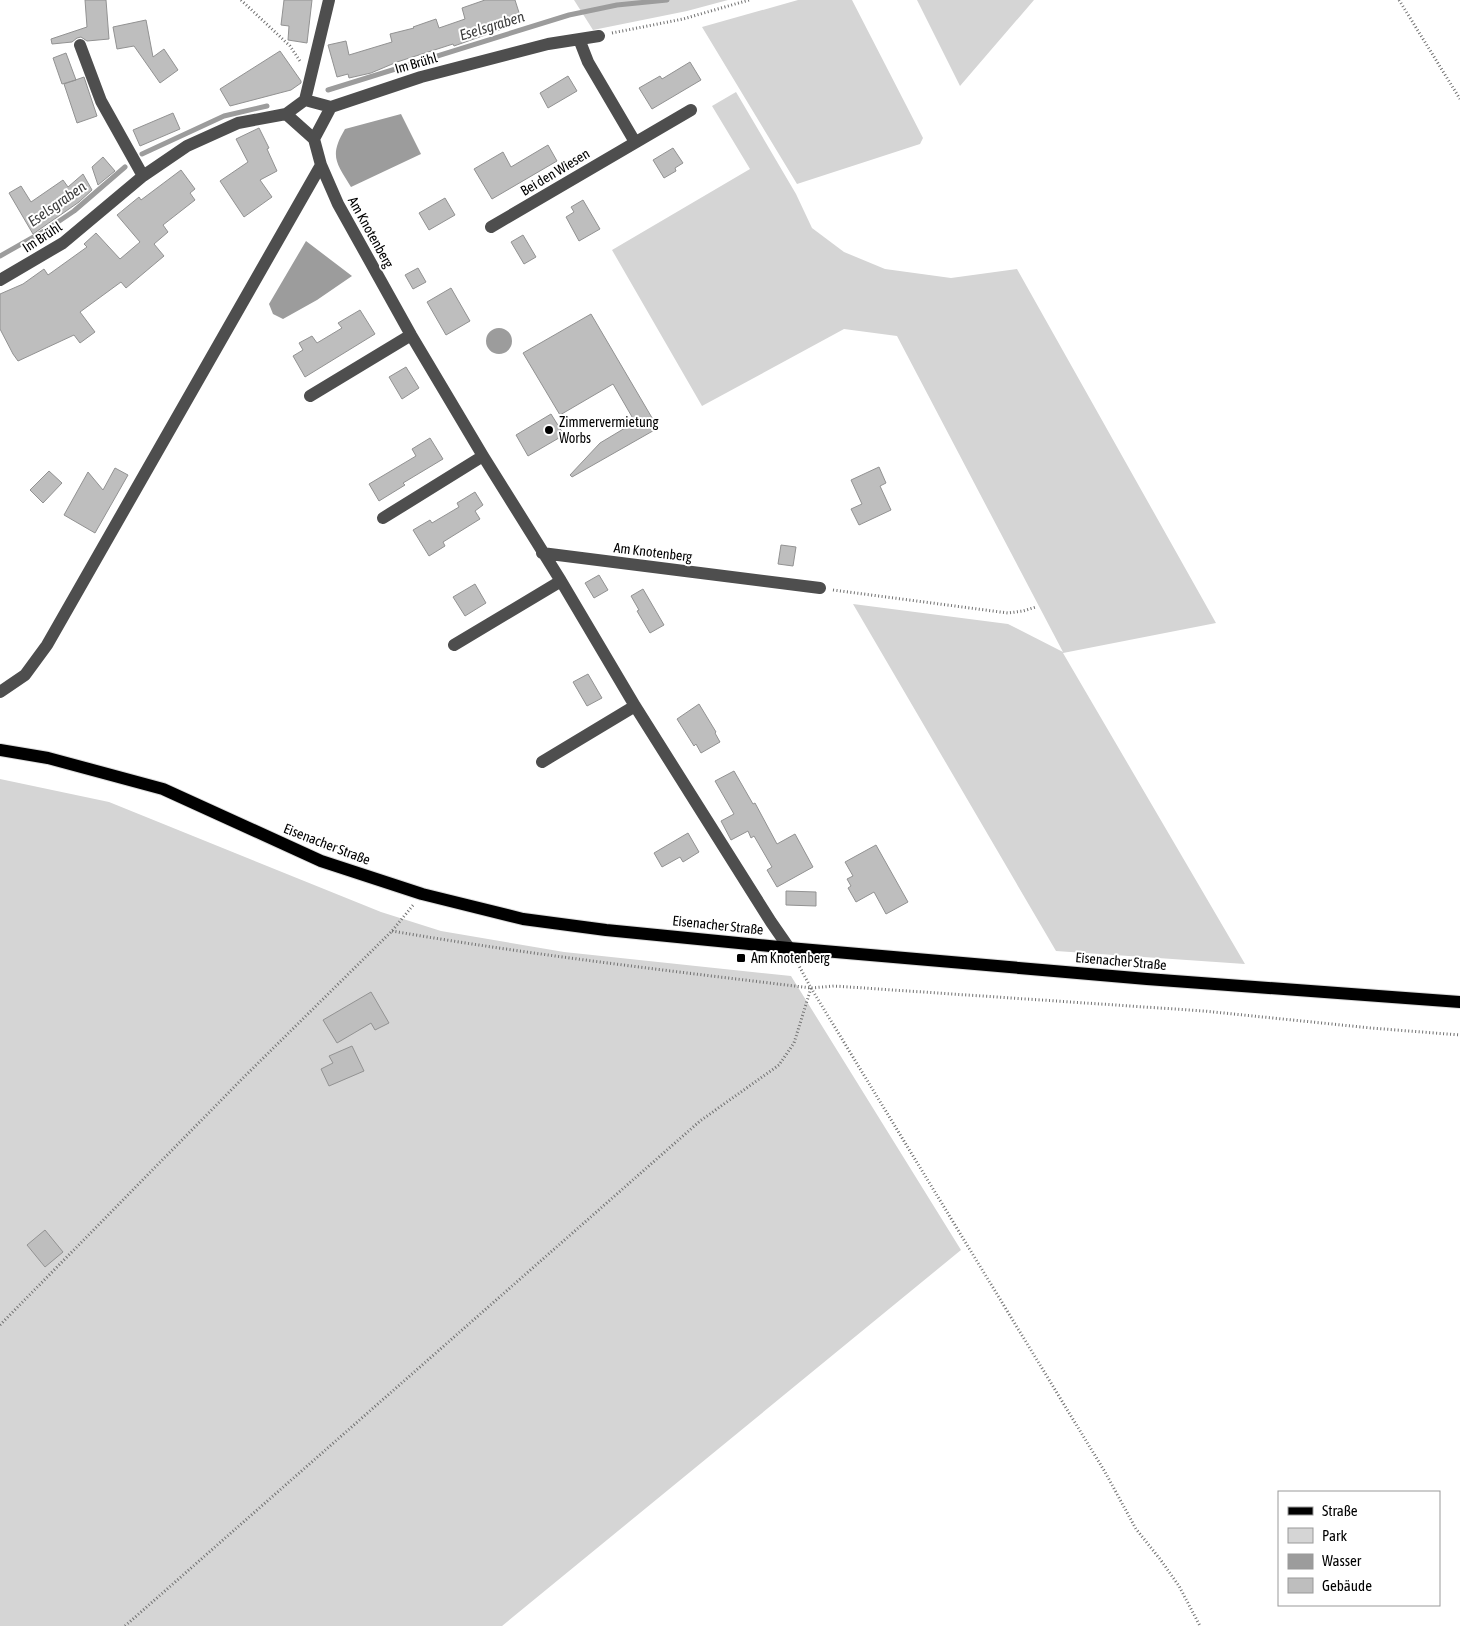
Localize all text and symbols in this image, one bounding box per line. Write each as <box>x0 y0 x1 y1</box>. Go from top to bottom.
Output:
water label: Eselsgraben <box>457 8 526 43</box>
street label: Im Brühl <box>393 49 439 77</box>
street label: Bei den Wiesen <box>518 145 592 199</box>
water label: Eselsgraben <box>24 177 89 230</box>
street label: Am Knotenberg <box>345 194 397 270</box>
street label: Im Brühl <box>19 218 65 256</box>
place label: Zimmervermietung Worbs <box>559 414 659 446</box>
marker: Zimmervermietung Worbs <box>543 424 555 436</box>
street label: Am Knotenberg <box>613 539 693 565</box>
street label: Eisenacher Straße <box>281 820 373 868</box>
street label: Eisenacher Straße <box>672 912 764 938</box>
street label: Eisenacher Straße <box>1075 949 1167 973</box>
place label: Am Knotenberg <box>751 950 830 966</box>
marker: Am Knotenberg <box>735 952 747 964</box>
legend <box>1278 1491 1440 1606</box>
text: Straße <box>1322 1502 1358 1519</box>
text: Park <box>1322 1527 1347 1544</box>
text: Wasser <box>1322 1552 1362 1569</box>
text: Gebäude <box>1322 1577 1372 1594</box>

